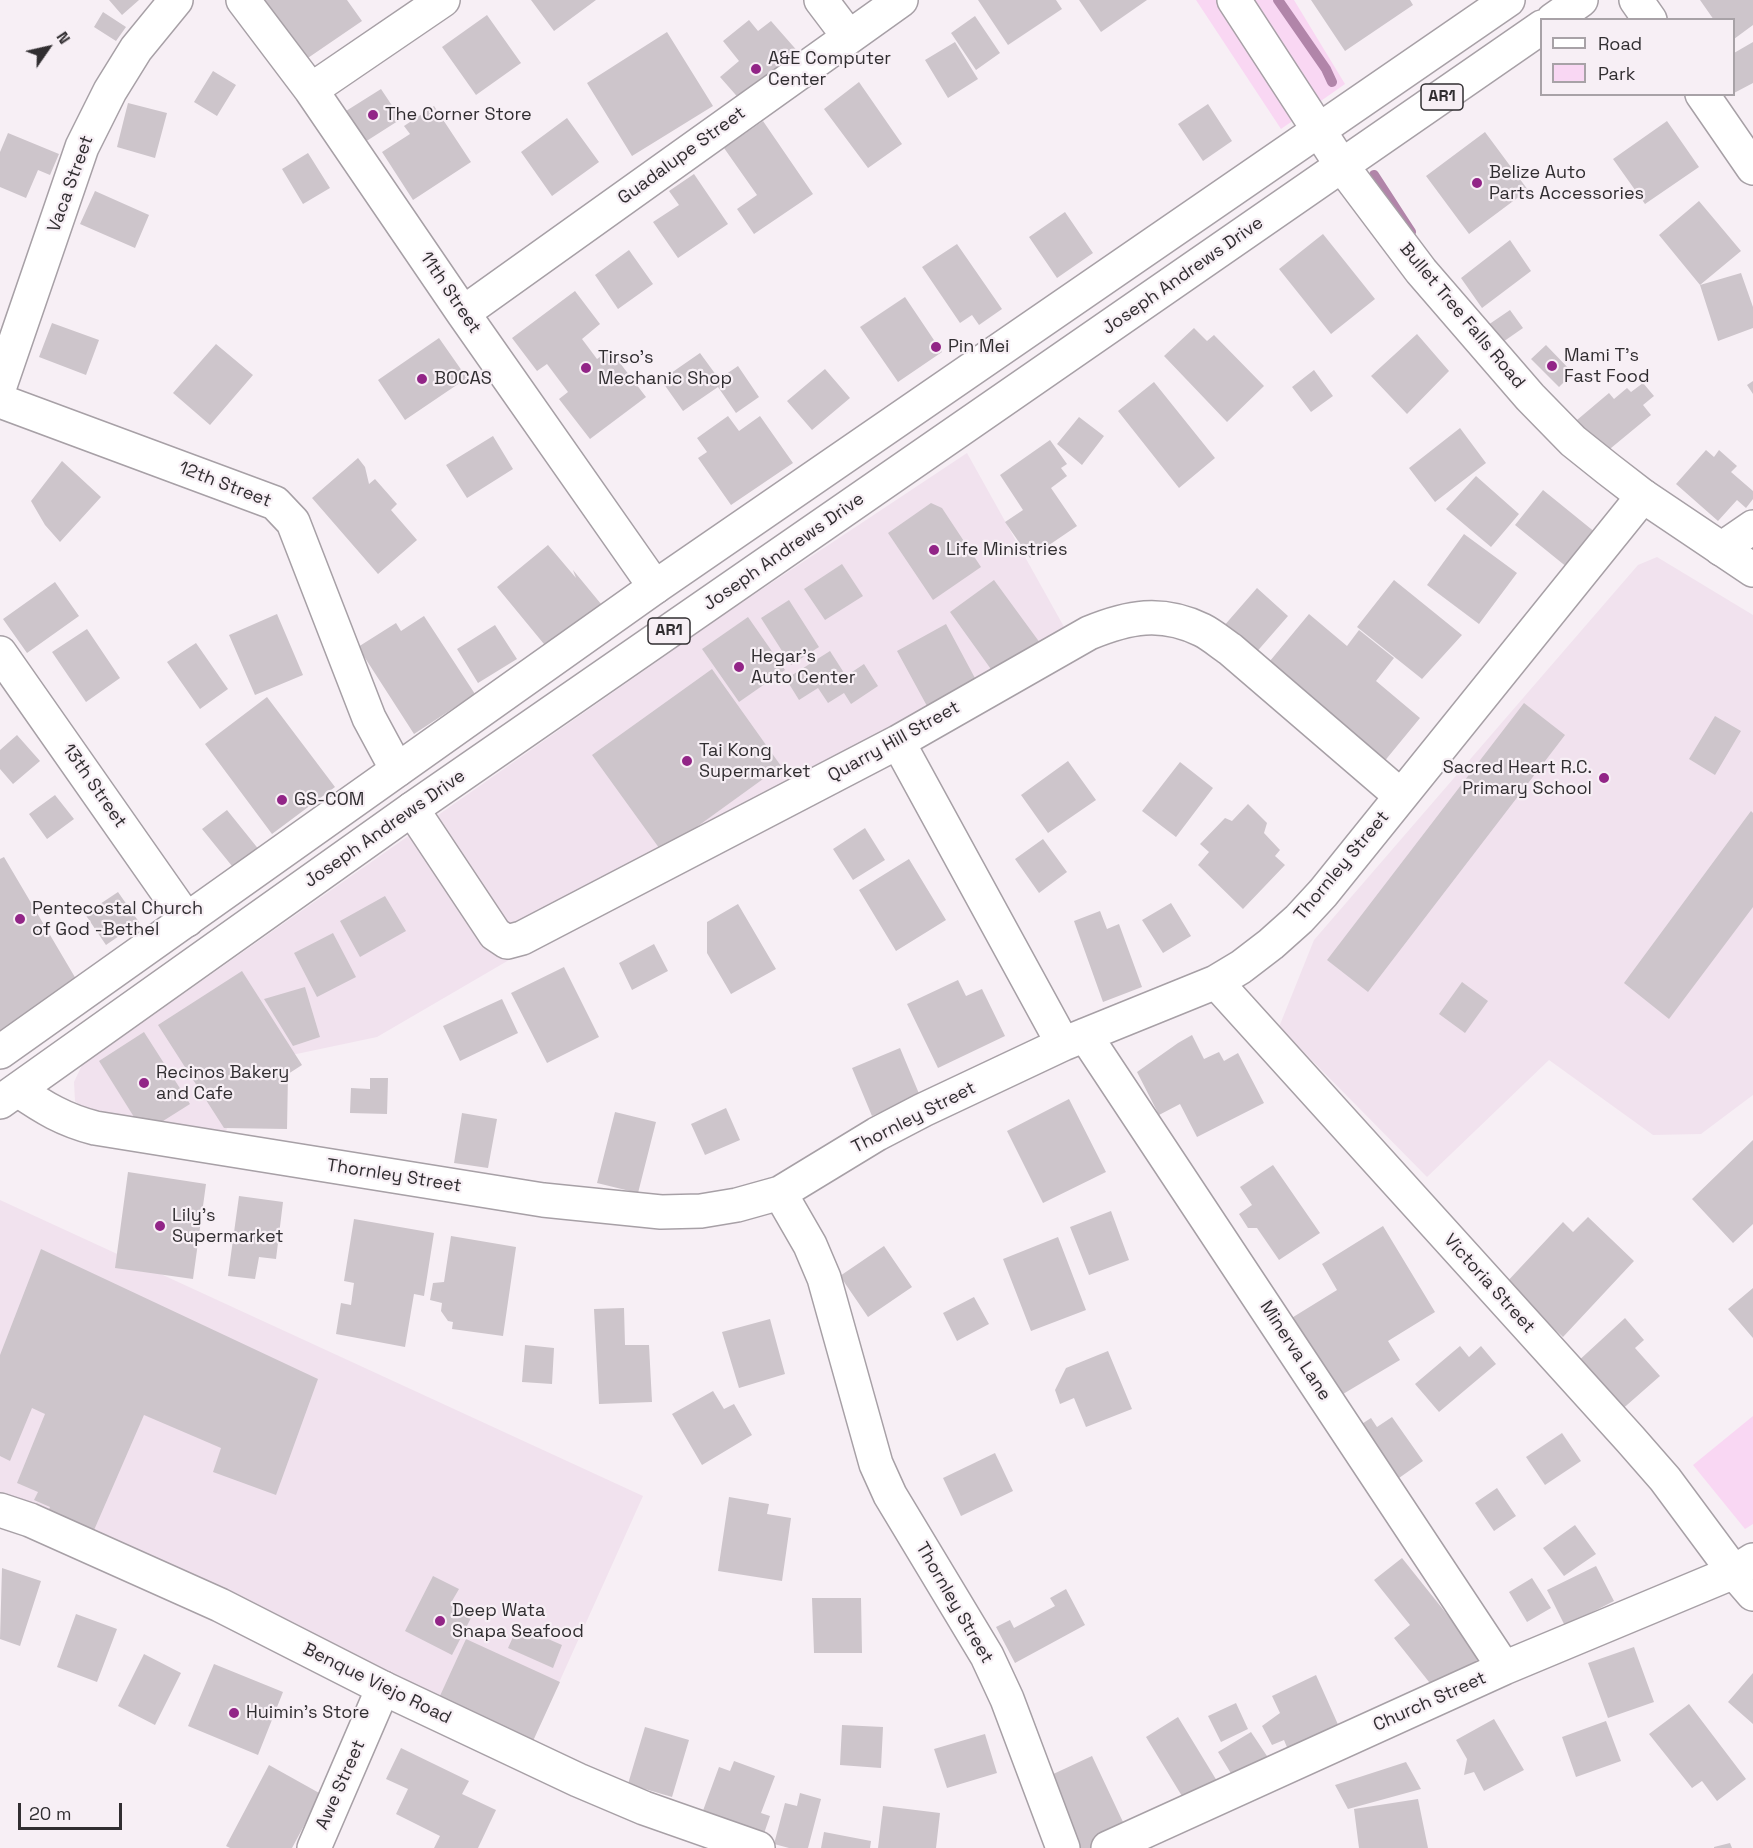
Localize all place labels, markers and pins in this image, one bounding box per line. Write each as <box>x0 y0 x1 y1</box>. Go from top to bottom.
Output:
place label: A&E Computer Center <box>768 48 891 90</box>
marker: A&E Computer Center <box>749 62 763 76</box>
place label: The Corner Store <box>385 104 532 126</box>
marker: The Corner Store <box>366 108 380 122</box>
place label: Belize Auto Parts Accessories <box>1489 162 1644 204</box>
marker: Belize Auto Parts Accessories <box>1470 176 1484 190</box>
place label: Pin Mei <box>948 336 1010 358</box>
marker: Pin Mei <box>929 340 943 354</box>
place label: Mami T's Fast Food <box>1564 345 1650 388</box>
place label: Tirso's Mechanic Shop <box>598 347 732 389</box>
marker: Mami T's Fast Food <box>1545 359 1559 373</box>
marker: Tirso's Mechanic Shop <box>579 361 593 375</box>
place label: BOCAS <box>434 368 492 390</box>
marker: BOCAS <box>415 372 429 386</box>
place label: Life Ministries <box>946 539 1067 561</box>
marker: Life Ministries <box>927 543 941 557</box>
place label: Hegar's Auto Center <box>751 646 855 688</box>
marker: Hegar's Auto Center <box>732 660 746 674</box>
place label: Tai Kong Supermarket <box>699 740 810 783</box>
marker: Tai Kong Supermarket <box>680 754 694 768</box>
place label: Sacred Heart R.C. Primary School <box>1443 757 1592 800</box>
marker: Sacred Heart R.C. Primary School <box>1597 771 1611 785</box>
place label: GS-COM <box>294 789 364 811</box>
marker: GS-COM <box>275 793 289 807</box>
place label: Pentecostal Church of God -Bethel <box>32 898 203 940</box>
marker: Pentecostal Church of God -Bethel <box>13 912 27 926</box>
place label: Recinos Bakery and Cafe <box>156 1062 289 1104</box>
marker: Recinos Bakery and Cafe <box>137 1076 151 1090</box>
place label: Lily's Supermarket <box>172 1205 283 1248</box>
marker: Lily's Supermarket <box>153 1219 167 1233</box>
place label: Deep Wata Snapa Seafood <box>452 1600 584 1642</box>
marker: Deep Wata Snapa Seafood <box>433 1614 447 1628</box>
place label: Huimin's Store <box>246 1702 369 1724</box>
marker: Huimin's Store <box>227 1706 241 1720</box>

